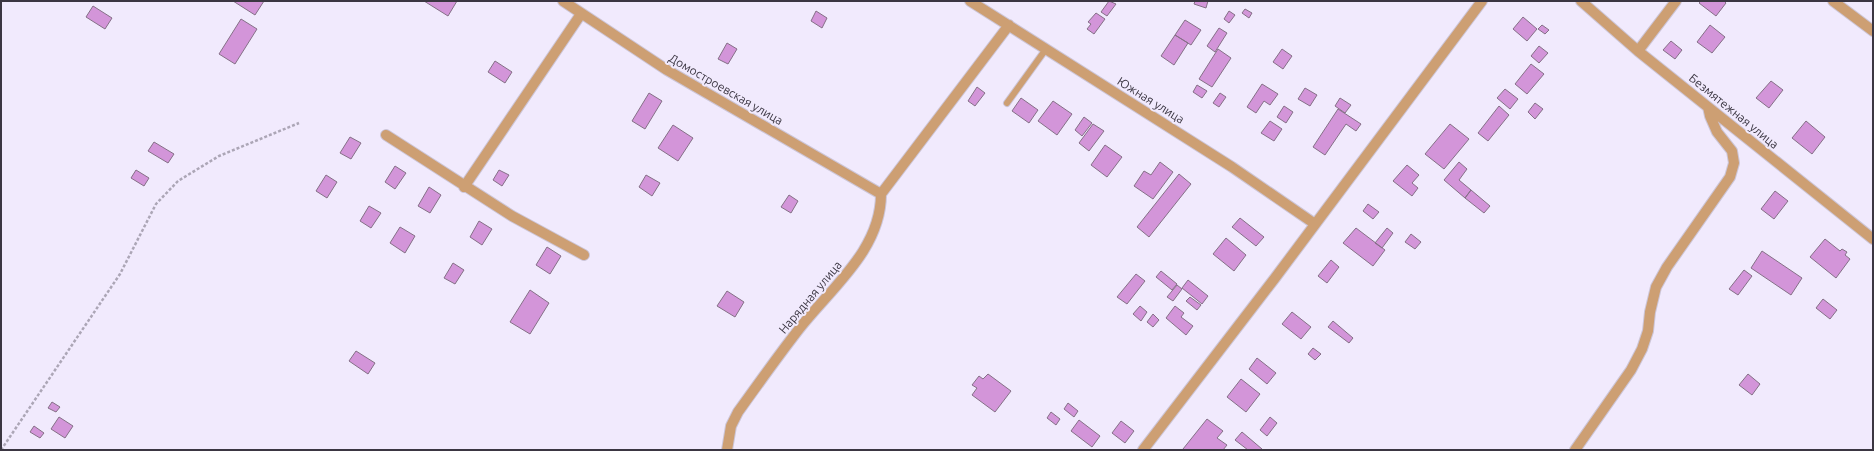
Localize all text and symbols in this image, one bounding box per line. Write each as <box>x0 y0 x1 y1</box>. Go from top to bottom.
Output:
street label: Домостроевская улица <box>667 51 785 127</box>
street label: Безмятежная улица <box>1687 71 1781 151</box>
street label: Южная улица <box>1115 74 1187 126</box>
street label: Нарядная улица <box>776 258 844 336</box>

